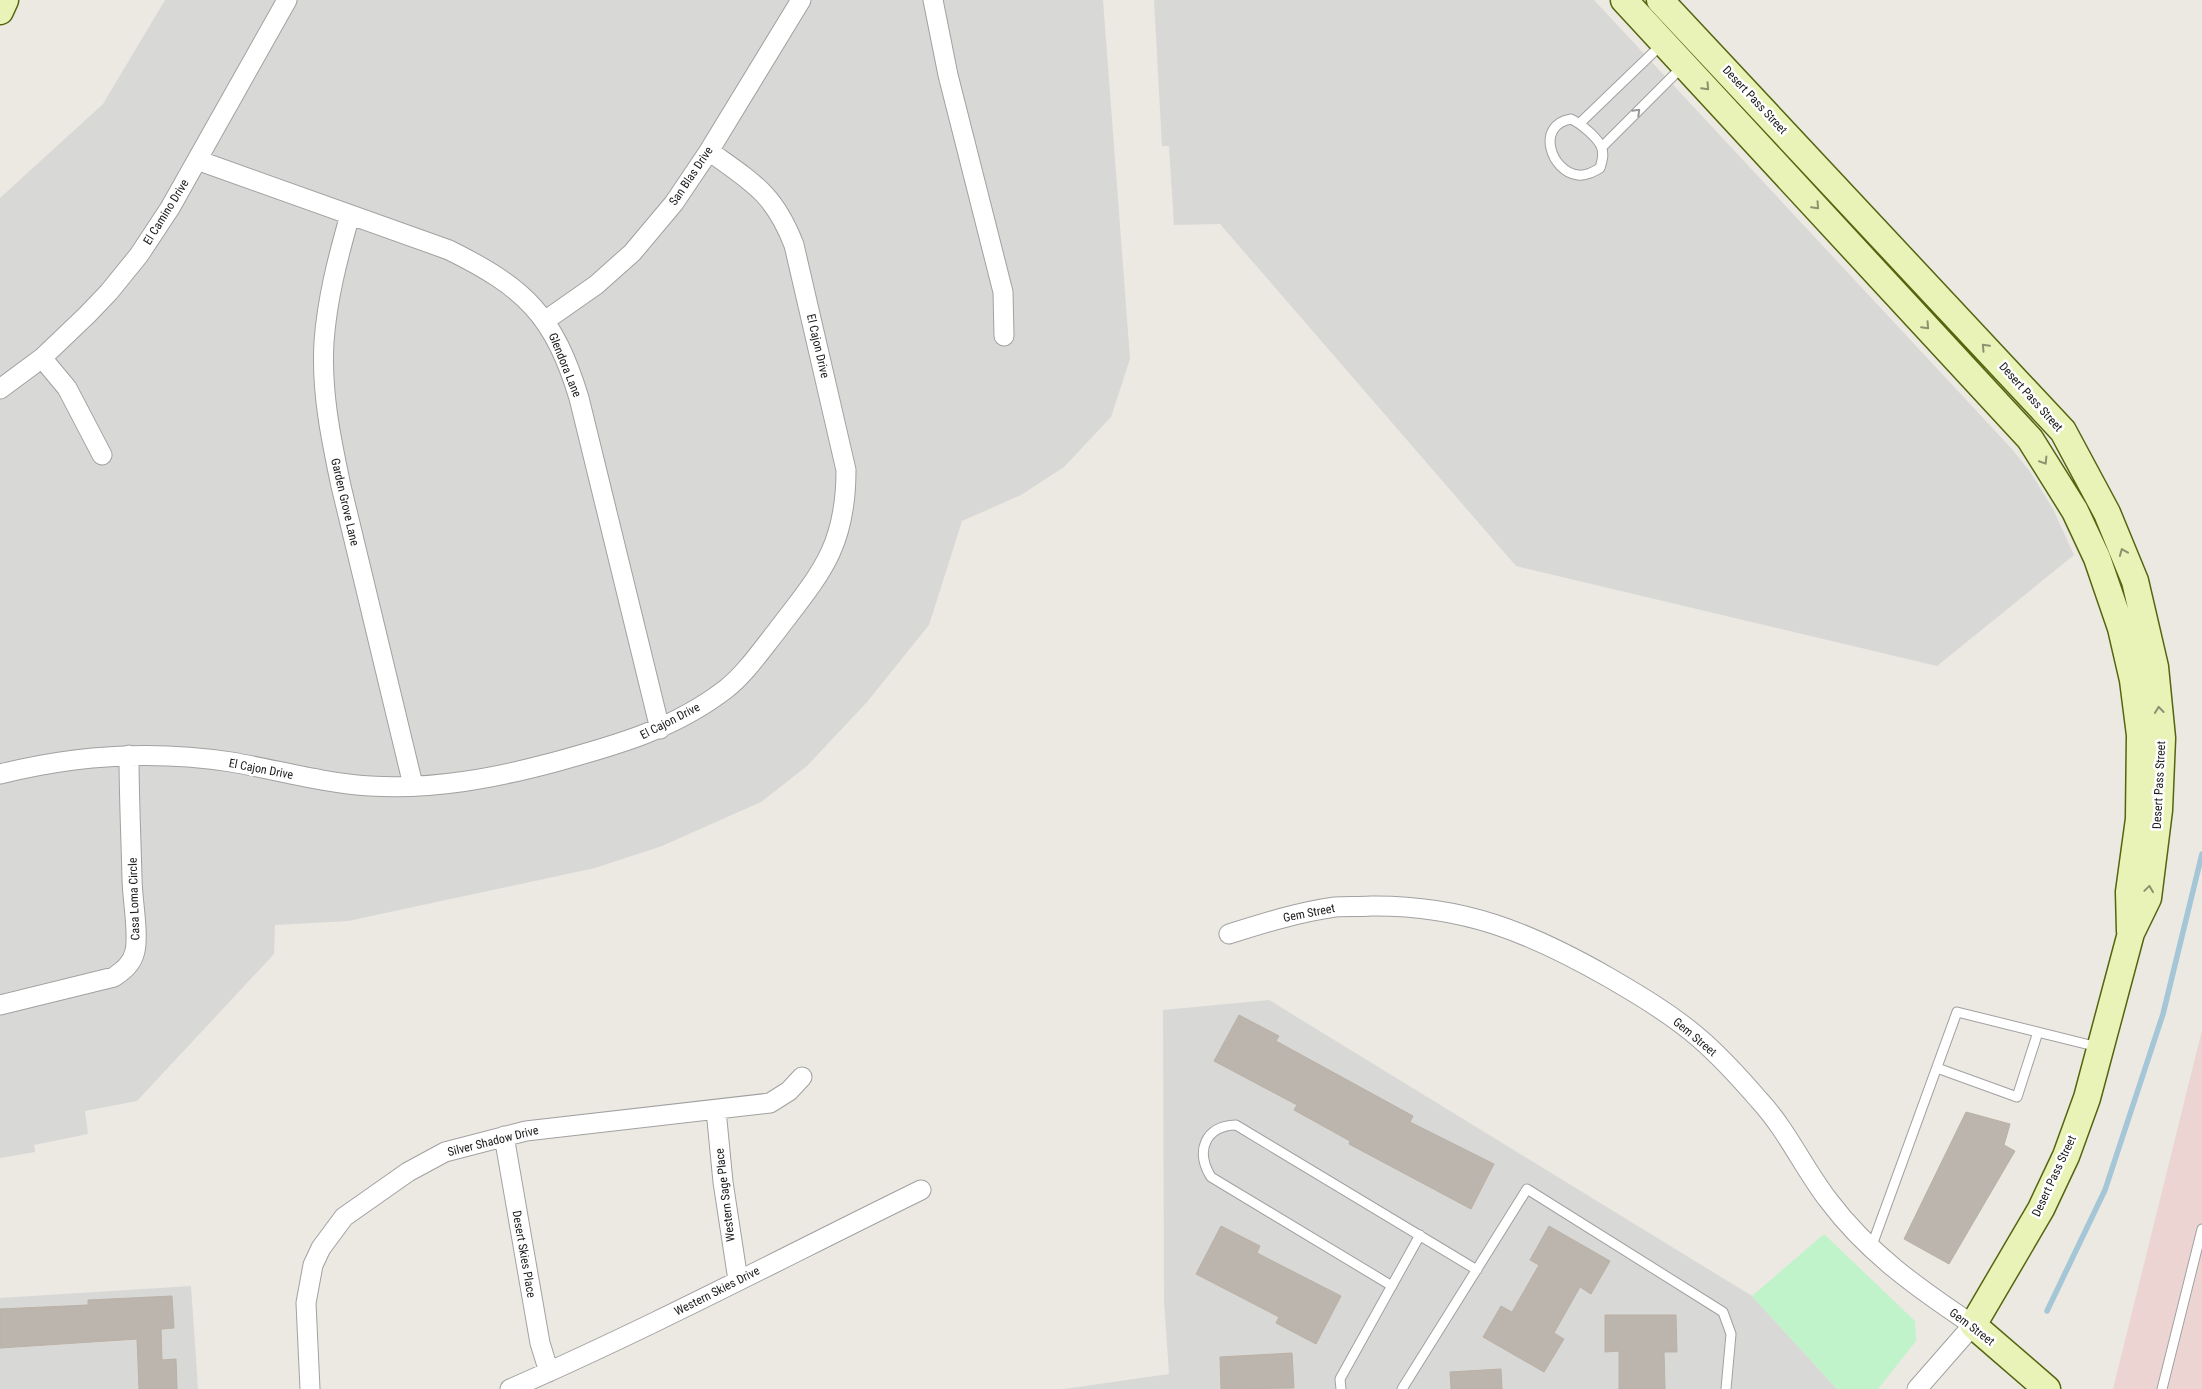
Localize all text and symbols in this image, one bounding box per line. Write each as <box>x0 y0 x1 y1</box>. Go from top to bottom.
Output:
street label: Desert Pass Street <box>1720 63 1790 137</box>
one-way arrow <box>1700 81 1709 90</box>
one-way arrow <box>1631 109 1640 118</box>
street label: San Blas Drive <box>666 144 716 208</box>
street label: El Camino Drive <box>140 176 192 247</box>
one-way arrow <box>1810 201 1819 210</box>
street label: El Cajon Drive <box>804 313 832 380</box>
one-way arrow <box>1920 320 1929 329</box>
street label: Glendora Lane <box>546 331 584 400</box>
one-way arrow <box>1982 343 1991 352</box>
street label: Desert Pass Street <box>1996 360 2066 435</box>
one-way arrow <box>2038 455 2047 465</box>
street label: Garden Grove Lane <box>328 457 362 548</box>
one-way arrow <box>2119 548 2129 557</box>
street label: El Cajon Drive <box>638 700 703 742</box>
one-way arrow <box>2154 705 2165 713</box>
street label: Desert Pass Street <box>2150 740 2168 829</box>
street label: El Cajon Drive <box>228 756 295 782</box>
street label: Casa Loma Circle <box>126 857 142 941</box>
one-way arrow <box>2144 884 2154 893</box>
street label: Gem Street <box>1282 901 1337 925</box>
street label: Gem Street <box>1670 1015 1720 1060</box>
street label: Silver Shadow Drive <box>446 1123 540 1159</box>
street label: Desert Pass Street <box>2029 1133 2079 1219</box>
street label: Western Sage Place <box>712 1147 738 1243</box>
street label: Desert Skies Place <box>509 1209 539 1299</box>
street label: Western Skies Drive <box>672 1263 762 1318</box>
street label: Gem Street <box>1947 1306 1998 1349</box>

